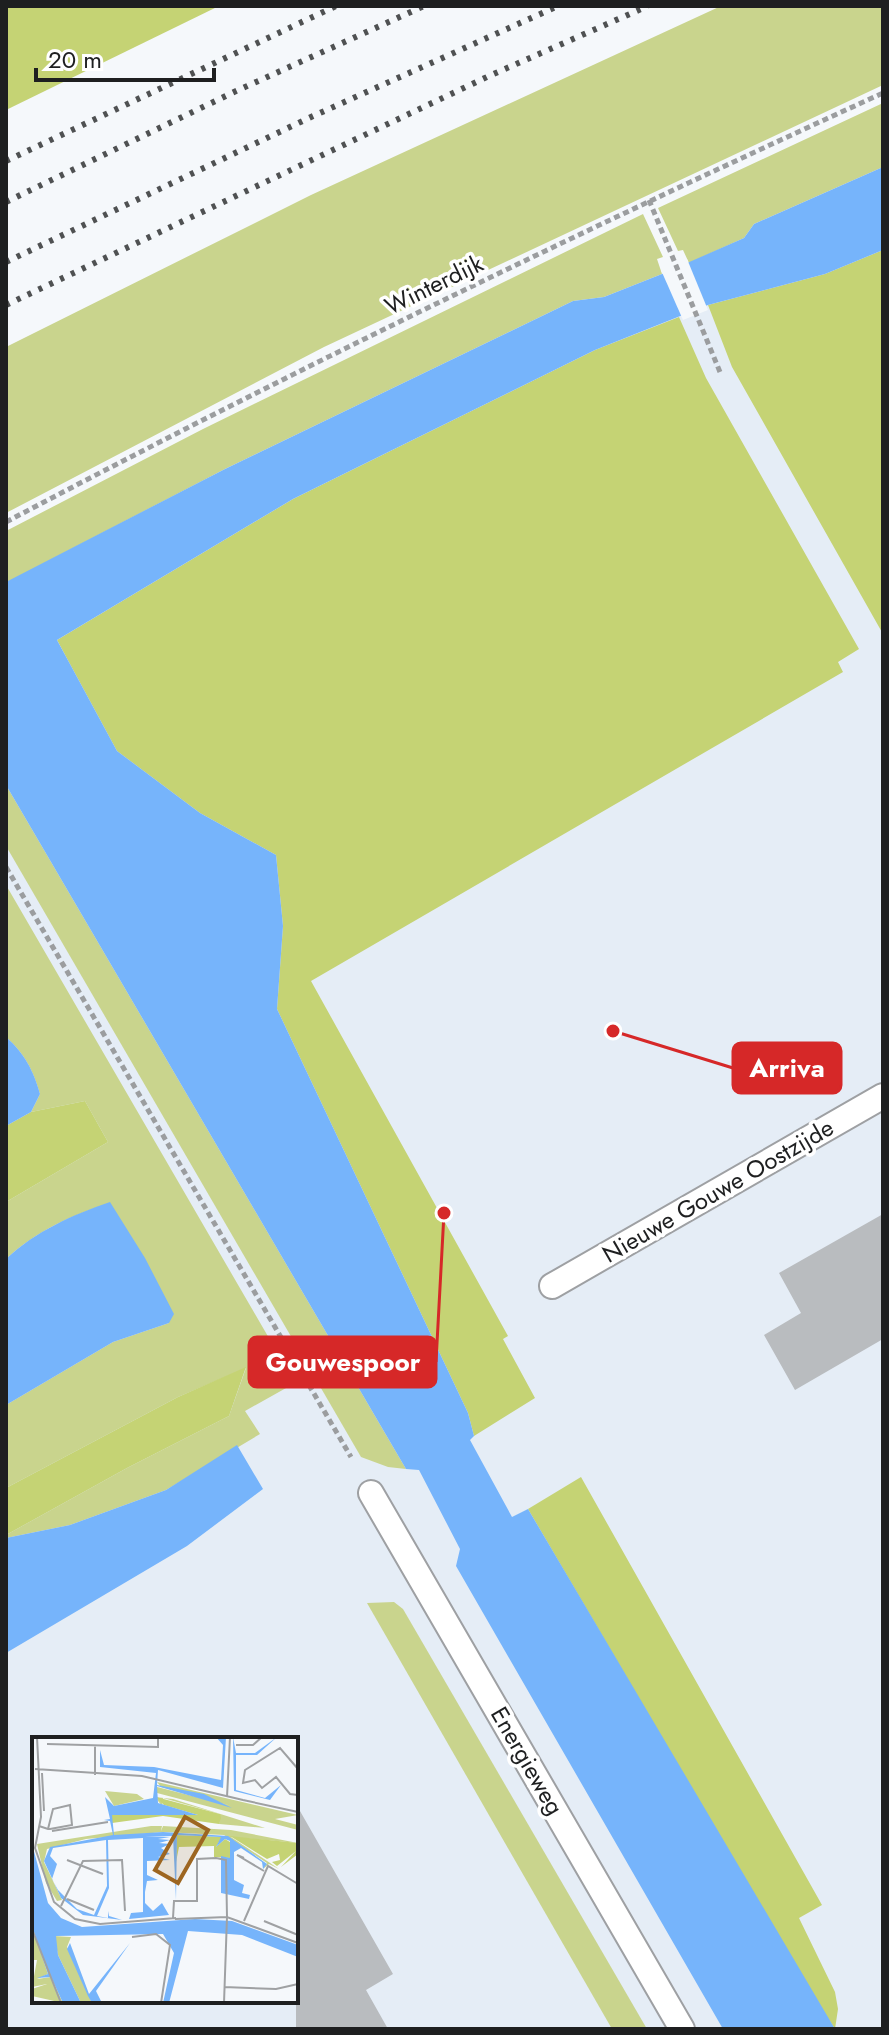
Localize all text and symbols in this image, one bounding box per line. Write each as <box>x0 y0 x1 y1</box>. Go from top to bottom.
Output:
scale bar <box>36 32 214 82</box>
text: 20 m <box>48 42 102 77</box>
street label: Winterdijk <box>379 246 489 323</box>
callout: Arriva <box>733 1043 841 1093</box>
text: Arriva <box>748 1049 825 1087</box>
street label: Nieuwe Gouwe Oostzijde <box>596 1110 840 1271</box>
callout: Gouwespoor <box>249 1337 436 1387</box>
text: Gouwespoor <box>265 1343 421 1381</box>
street label: Energieweg <box>482 1700 573 1821</box>
inset map <box>32 1737 298 2003</box>

